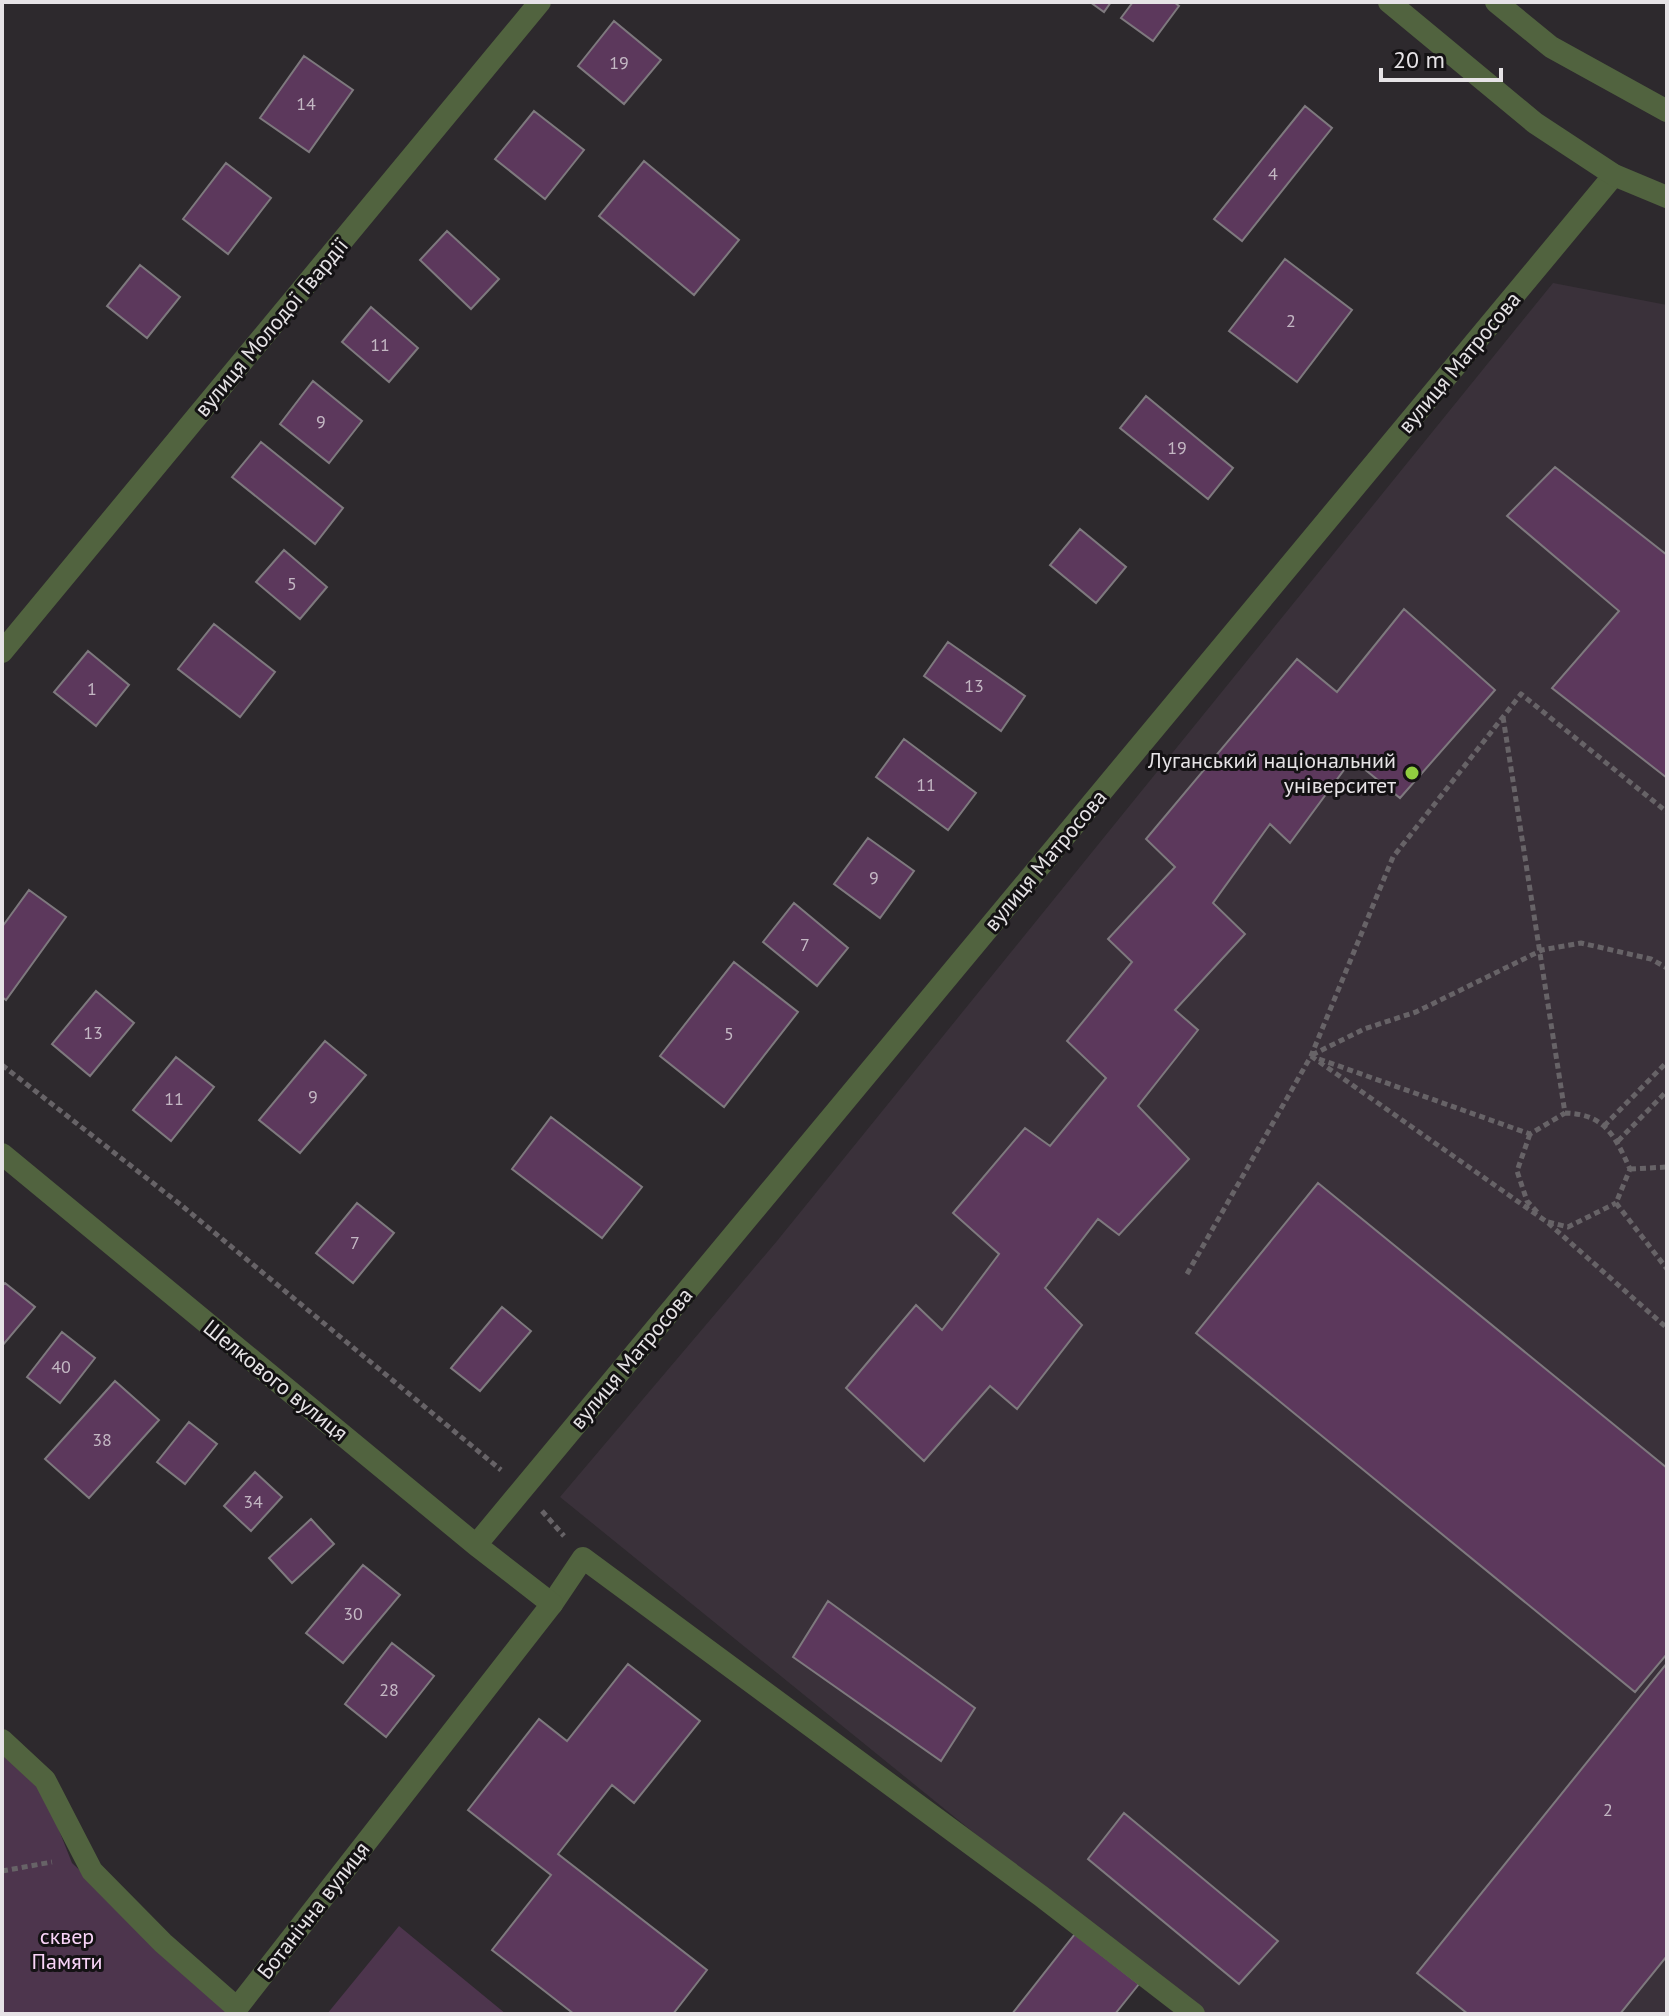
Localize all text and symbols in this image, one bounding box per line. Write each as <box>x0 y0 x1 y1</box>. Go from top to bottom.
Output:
scale bar <box>1381 32 1501 82</box>
text: 20 m <box>1393 44 1445 75</box>
house number: 19 <box>609 51 629 74</box>
house number: 14 <box>296 92 316 115</box>
house number: 4 <box>1268 162 1278 185</box>
street label: вулиця Молодої Гвардії <box>188 232 354 422</box>
street label: вулиця Матросова <box>1392 285 1526 439</box>
house number: 2 <box>1286 309 1296 332</box>
house number: 11 <box>370 333 390 356</box>
house number: 9 <box>316 410 326 433</box>
house number: 19 <box>1167 436 1187 459</box>
house number: 5 <box>287 572 297 595</box>
house number: 13 <box>964 674 984 697</box>
house number: 1 <box>87 677 97 700</box>
place label: Луганський національний університет <box>1147 746 1396 799</box>
marker: Луганський національний університет <box>1403 764 1421 782</box>
house number: 11 <box>916 773 936 796</box>
street label: вулиця Матросова <box>978 783 1112 937</box>
house number: 9 <box>869 866 879 889</box>
house number: 7 <box>800 933 810 956</box>
house number: 13 <box>83 1021 103 1044</box>
house number: 5 <box>724 1022 734 1045</box>
house number: 9 <box>308 1085 318 1108</box>
house number: 11 <box>164 1087 184 1110</box>
house number: 7 <box>350 1231 360 1254</box>
street label: вулиця Матросова <box>564 1281 698 1435</box>
street label: Шелкового вулиця <box>198 1313 354 1447</box>
house number: 40 <box>51 1355 71 1378</box>
house number: 38 <box>92 1428 112 1451</box>
house number: 34 <box>243 1490 263 1513</box>
house number: 30 <box>343 1602 363 1625</box>
house number: 28 <box>379 1678 399 1701</box>
house number: 2 <box>1603 1798 1613 1821</box>
street label: Ботанічна вулиця <box>251 1836 375 1984</box>
park label: сквер Памяти <box>32 1922 102 1975</box>

